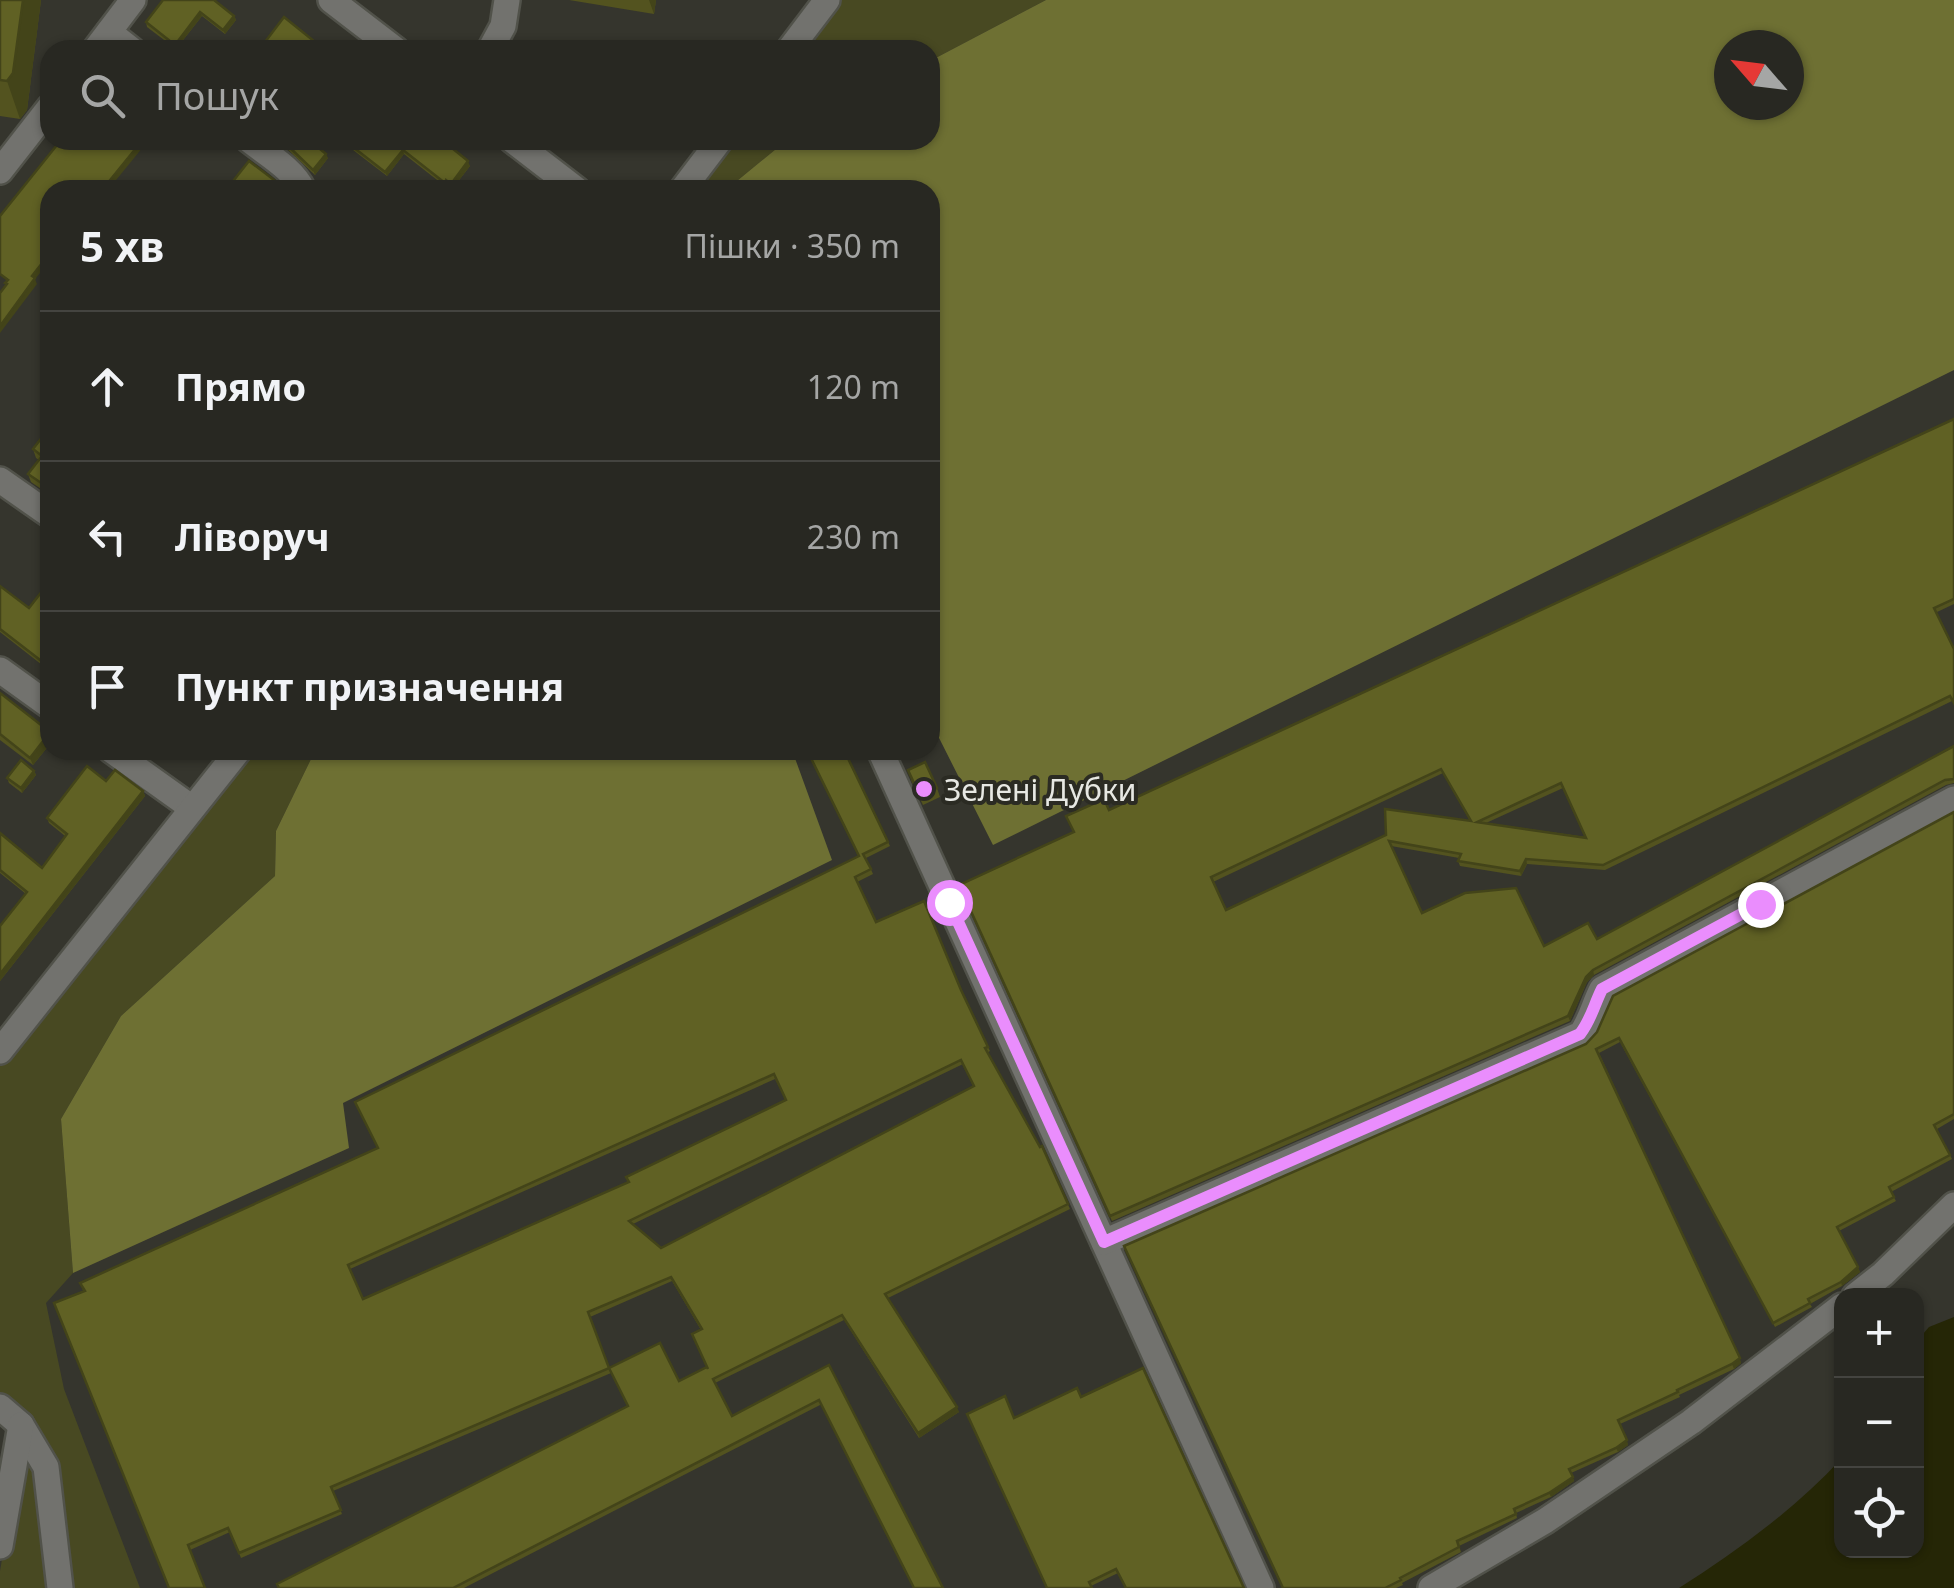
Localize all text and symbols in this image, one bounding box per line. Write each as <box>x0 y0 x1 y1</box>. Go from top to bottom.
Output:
north arrow <box>1714 30 1804 120</box>
search box <box>40 40 940 150</box>
icon: search <box>75 68 130 123</box>
text: Пошук <box>155 69 279 121</box>
text: 5 хв <box>80 217 164 274</box>
text: Пішки · 350 m <box>684 224 900 267</box>
icon: ahead <box>80 359 135 414</box>
text: Прямо <box>175 360 306 412</box>
text: 120 m <box>807 365 900 408</box>
icon: left <box>80 509 135 564</box>
text: Ліворуч <box>175 510 330 562</box>
text: 230 m <box>807 515 900 558</box>
icon: arrive <box>80 659 135 714</box>
text: Пункт призначення <box>175 660 564 712</box>
place label: Зелені Дубки <box>944 769 1136 810</box>
marker: Зелені Дубки <box>913 778 935 800</box>
route start <box>927 880 973 926</box>
route end <box>1738 882 1784 928</box>
map controls <box>1834 1288 1924 1558</box>
button: + <box>1834 1288 1924 1378</box>
button: − <box>1834 1378 1924 1468</box>
button: locate <box>1834 1468 1924 1558</box>

